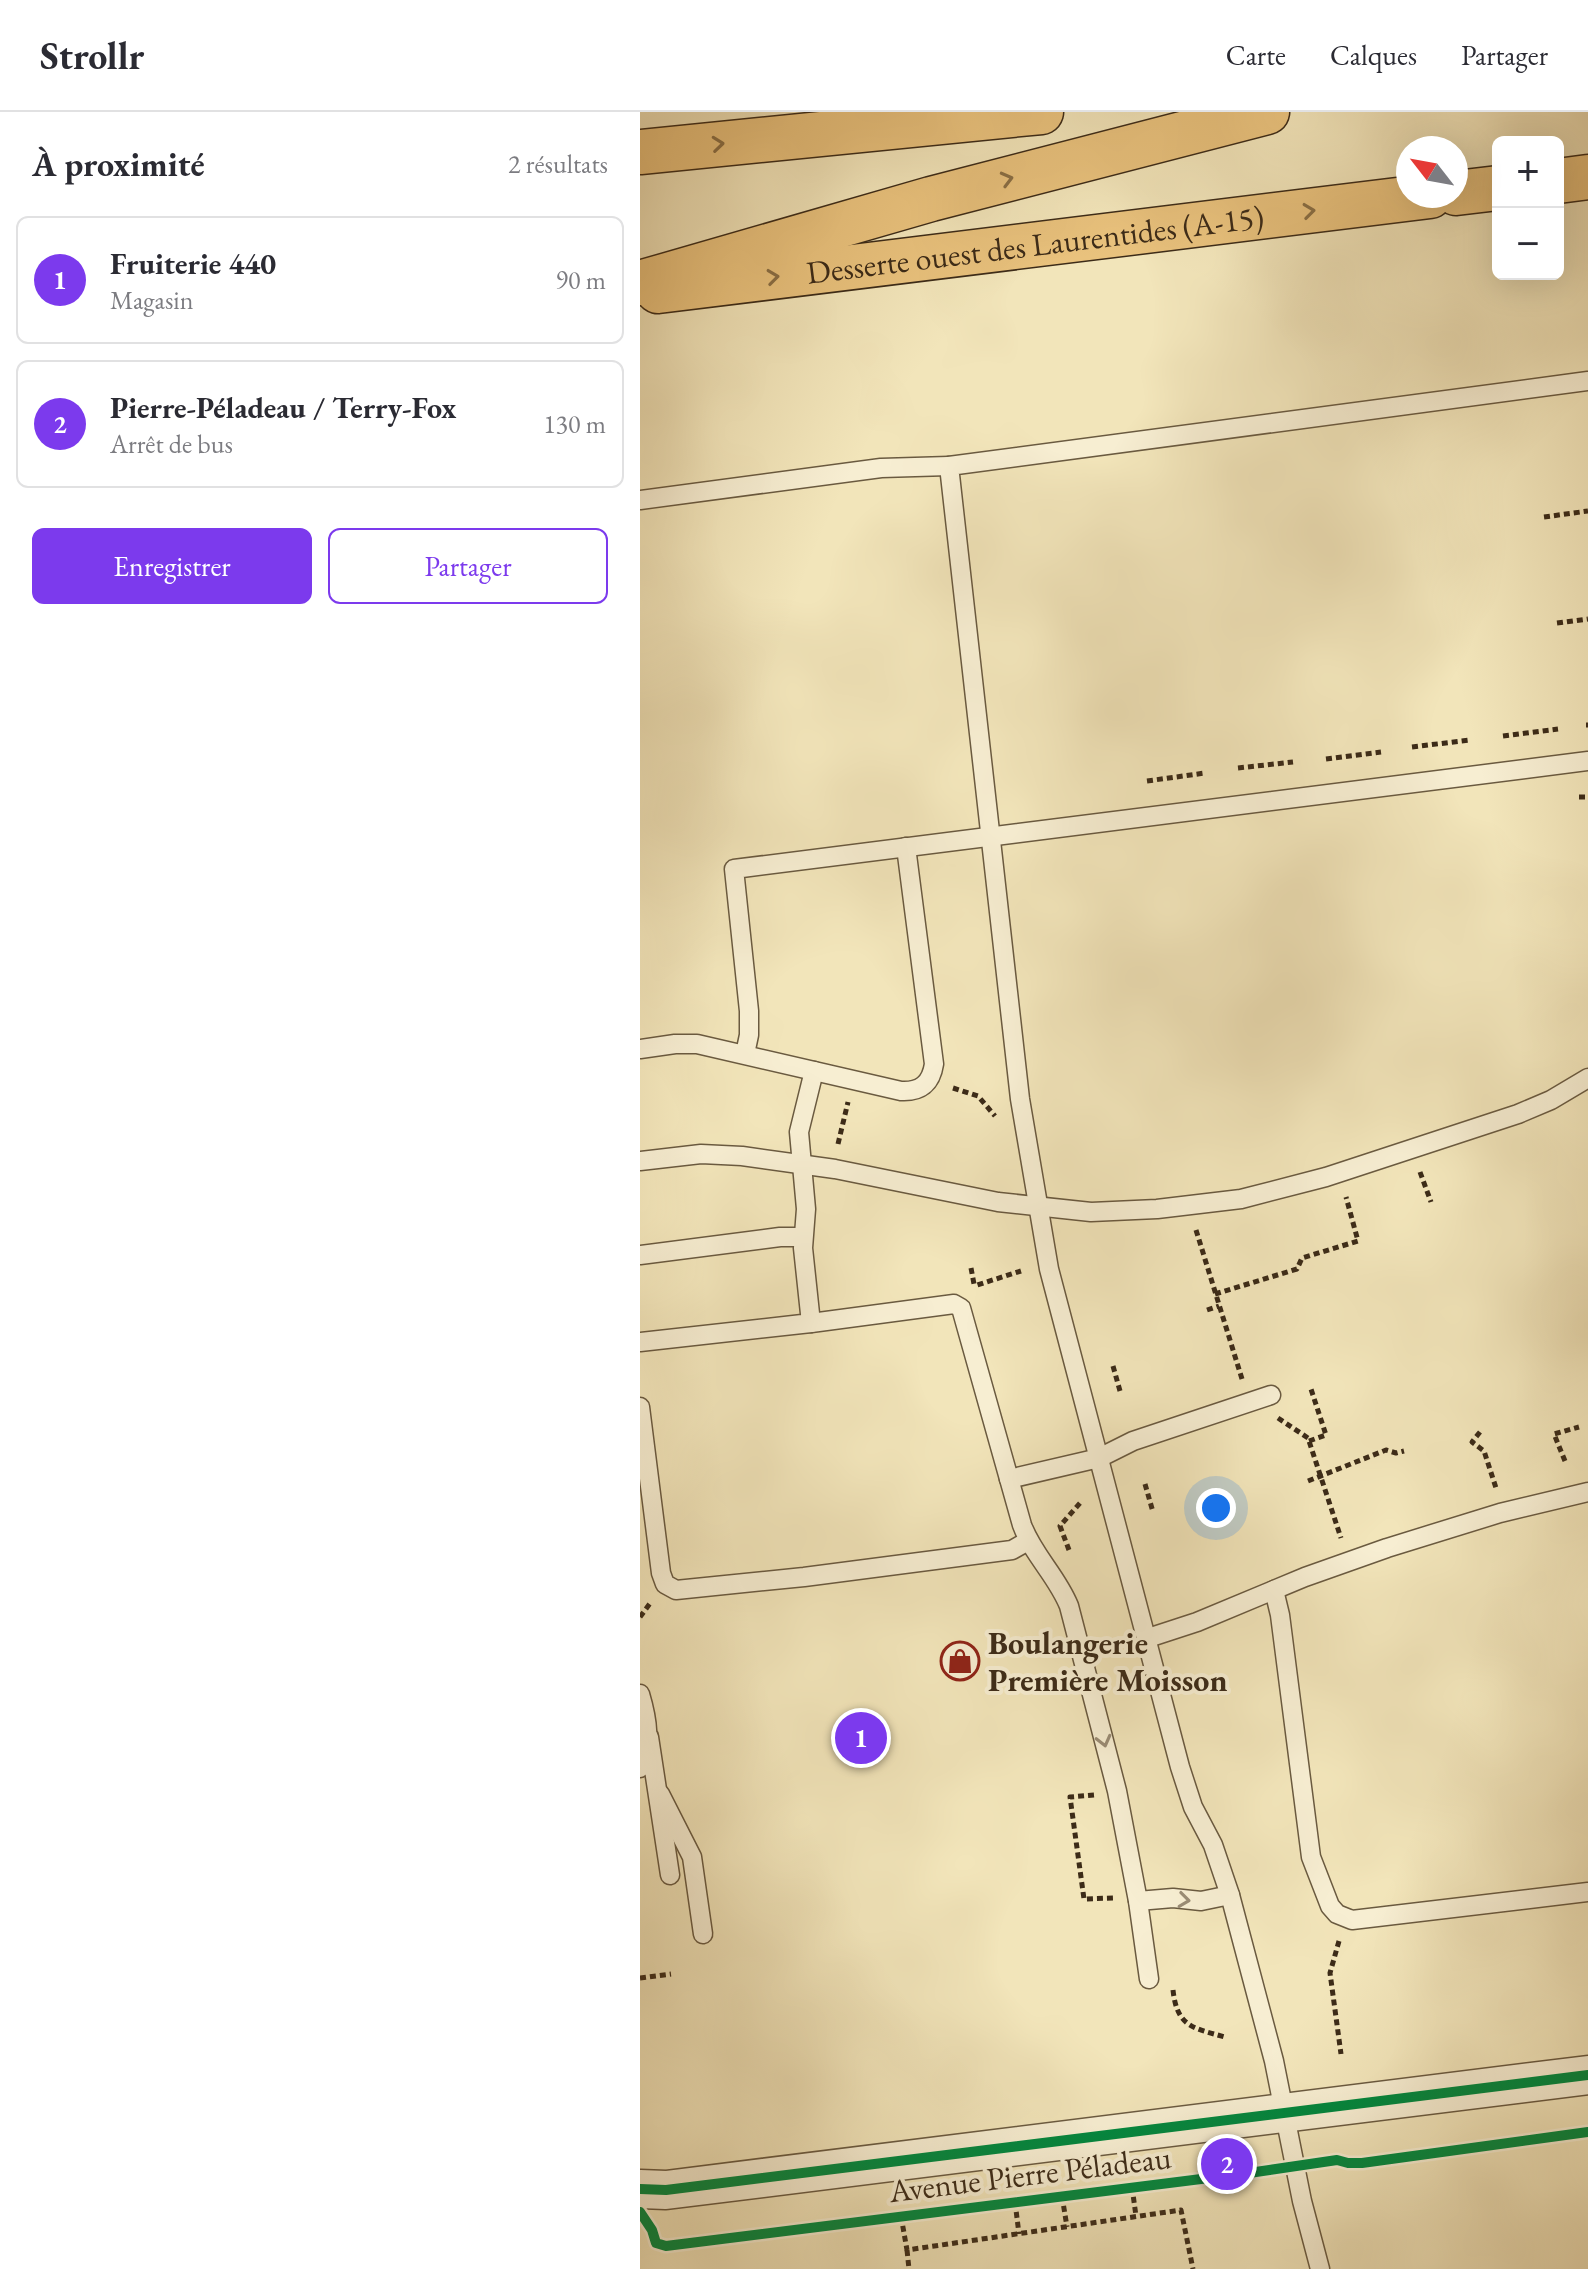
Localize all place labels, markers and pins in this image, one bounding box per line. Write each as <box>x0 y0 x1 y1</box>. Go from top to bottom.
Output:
place label: Boulangerie Première Moisson <box>988 1622 1228 1701</box>
shop icon: Boulangerie Première Moisson <box>939 1640 981 1682</box>
pin: 1 <box>835 1708 887 1768</box>
pin: 2 <box>1201 2134 1253 2194</box>

